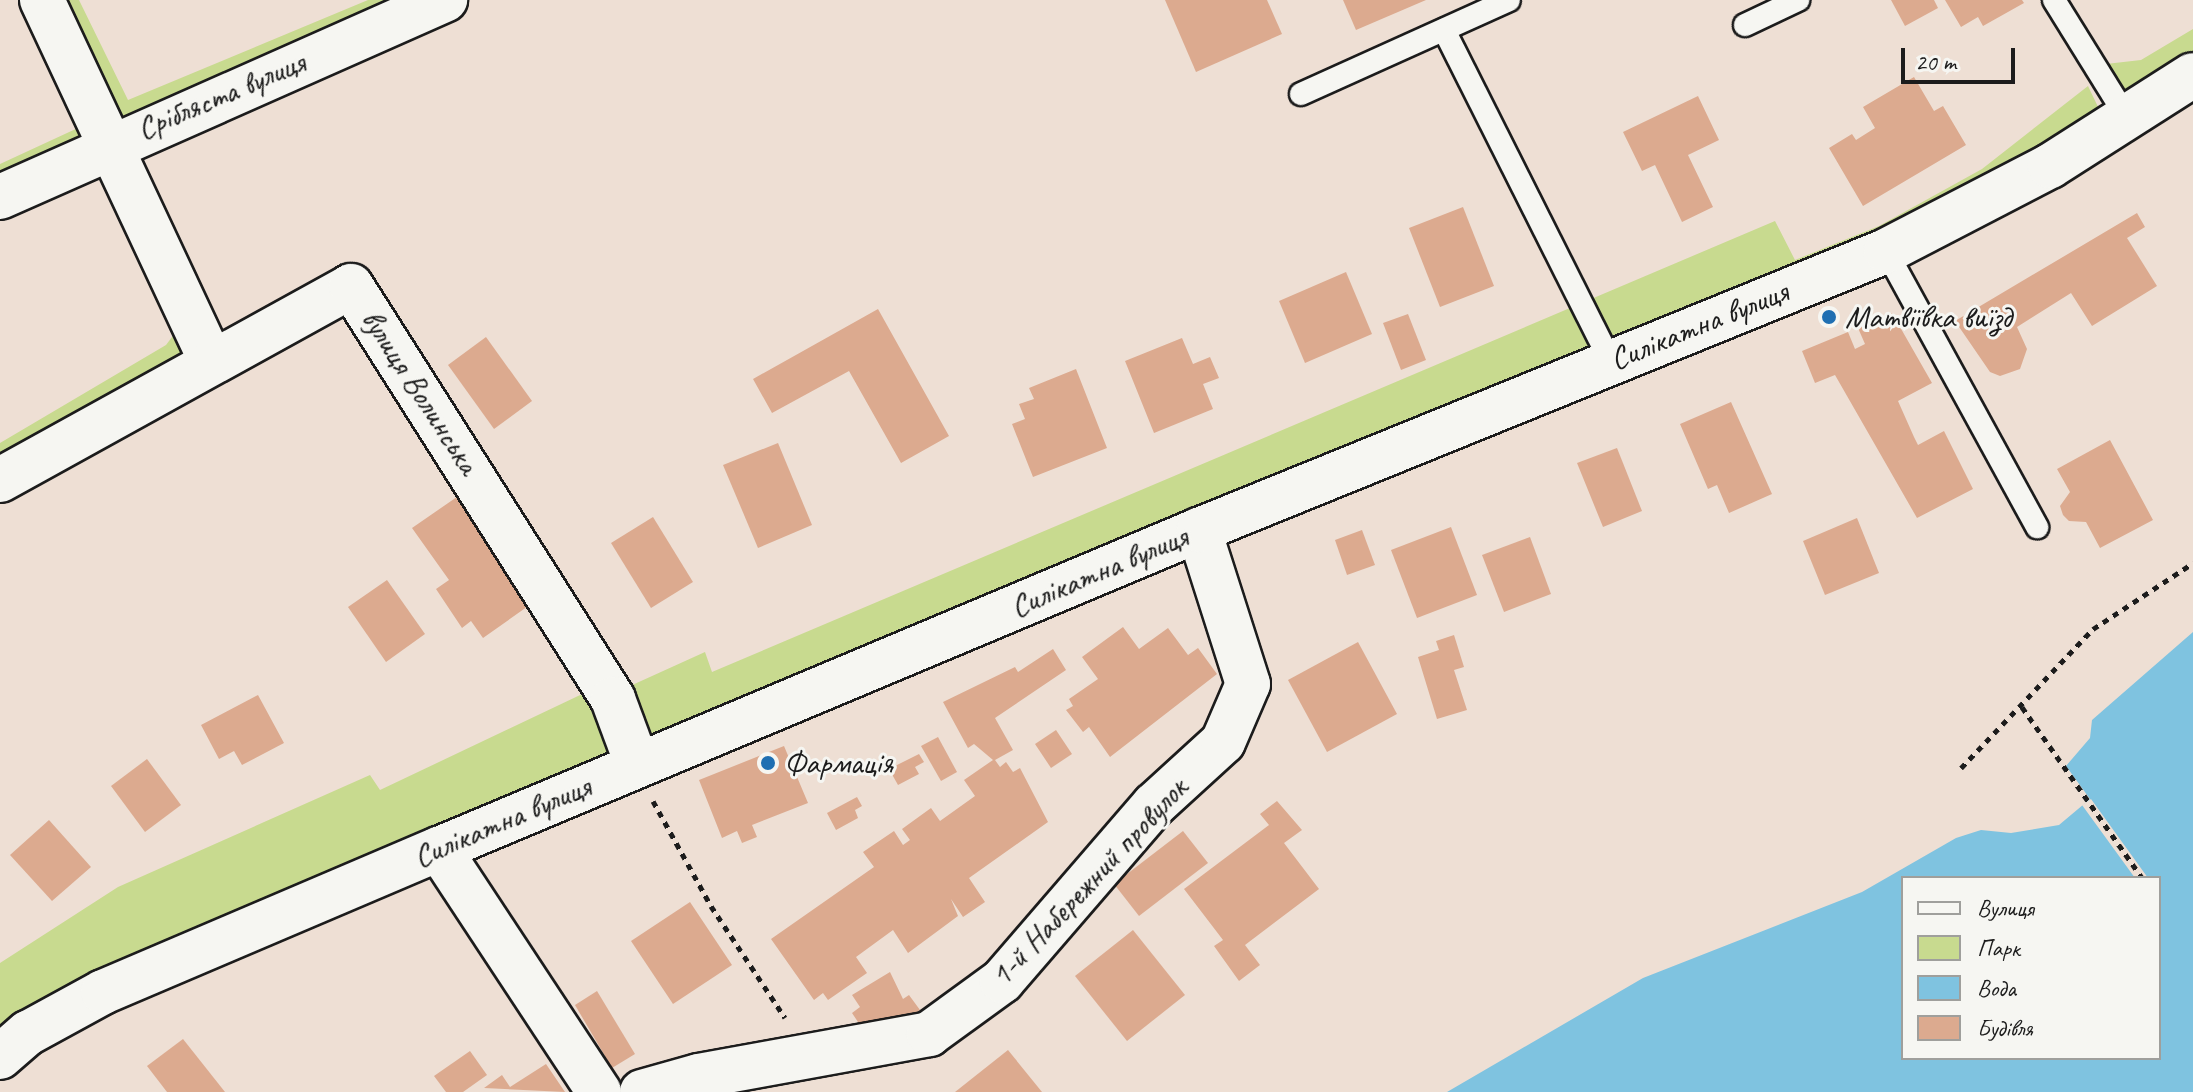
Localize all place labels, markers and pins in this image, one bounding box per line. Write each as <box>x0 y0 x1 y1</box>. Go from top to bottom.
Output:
place label: Матвіївка виїзд <box>1845 298 2008 336</box>
marker: Матвіївка виїзд <box>1820 308 1838 326</box>
place label: Фармація <box>784 744 893 782</box>
marker: Фармація <box>759 754 777 772</box>

